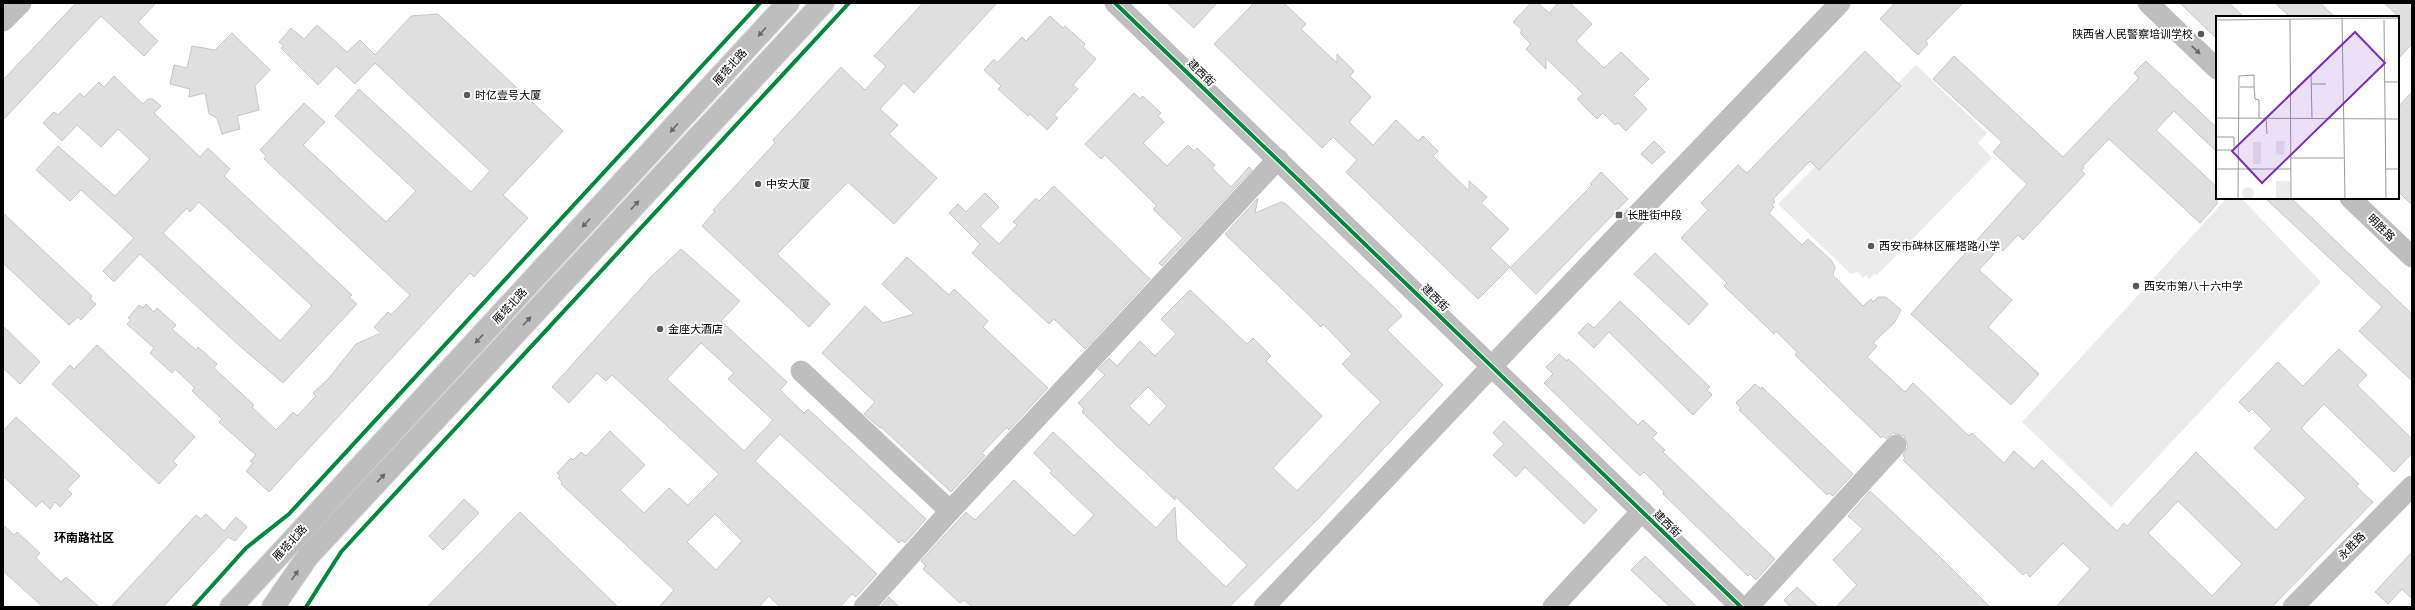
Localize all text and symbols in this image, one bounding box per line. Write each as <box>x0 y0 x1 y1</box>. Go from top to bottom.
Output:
inset map <box>2216 16 2399 199</box>
one-way arrow <box>757 27 767 37</box>
place label: 陕西省人民警察培训学校 <box>2072 28 2193 40</box>
marker: 陕西省人民警察培训学校 <box>2196 29 2206 39</box>
one-way arrow <box>2191 45 2201 54</box>
street label: 雁塔北路 <box>710 46 749 87</box>
street label: 建西街 <box>1185 57 1217 88</box>
place label: 时亿壹号大厦 <box>475 89 541 101</box>
marker: 时亿壹号大厦 <box>462 90 472 100</box>
one-way arrow <box>670 123 679 133</box>
place label: 中安大厦 <box>766 178 810 190</box>
marker: 中安大厦 <box>753 179 763 189</box>
one-way arrow <box>630 200 640 210</box>
place label: 长胜街中段 <box>1627 209 1682 221</box>
marker: 长胜街中段 <box>1614 210 1624 220</box>
street label: 明胜路 <box>2365 212 2397 243</box>
one-way arrow <box>581 218 591 228</box>
place label: 西安市碑林区雁塔路小学 <box>1879 240 2000 252</box>
marker: 西安市碑林区雁塔路小学 <box>1866 241 1876 251</box>
place label: 西安市第八十六中学 <box>2144 280 2243 292</box>
marker: 西安市第八十六中学 <box>2131 281 2141 291</box>
street label: 建西街 <box>1419 282 1451 313</box>
street label: 雁塔北路 <box>490 285 529 326</box>
one-way arrow <box>522 316 532 326</box>
place label: 金座大酒店 <box>668 323 723 335</box>
marker: 金座大酒店 <box>655 324 665 334</box>
one-way arrow <box>474 334 483 344</box>
one-way arrow <box>377 473 386 483</box>
street label: 建西街 <box>1651 508 1683 539</box>
street label: 雁塔北路 <box>270 522 309 563</box>
street label: 永胜路 <box>2336 530 2368 562</box>
district label: 环南路社区 <box>54 531 114 544</box>
one-way arrow <box>291 570 299 580</box>

